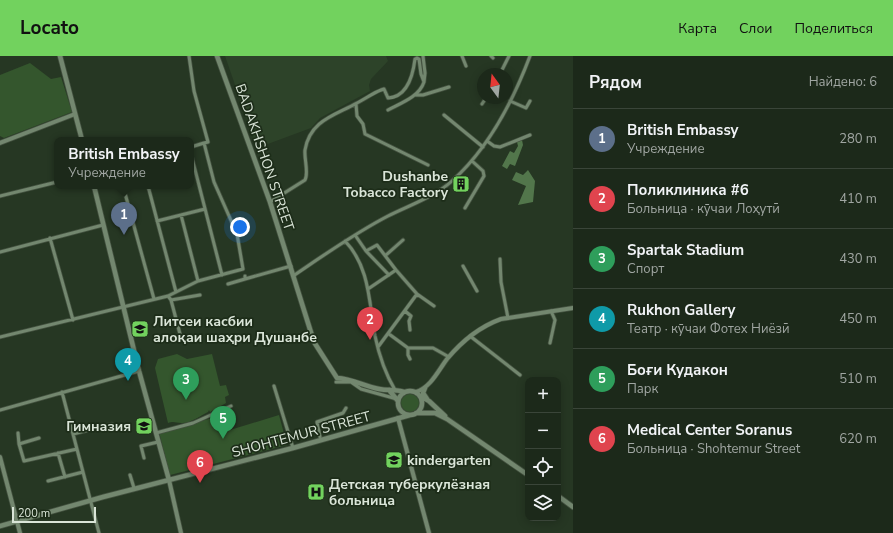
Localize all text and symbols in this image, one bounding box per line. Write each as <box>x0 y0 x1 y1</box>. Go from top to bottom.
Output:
text: Locato <box>20 15 79 41</box>
text: Карта <box>678 19 717 38</box>
text: Слои <box>739 19 773 38</box>
text: Поделиться <box>795 19 873 38</box>
north arrow <box>477 68 513 104</box>
text: Рядом <box>589 71 642 94</box>
text: Найдено: 6 <box>809 73 877 91</box>
street label: BADAKHSHON STREET <box>230 81 299 234</box>
text: British Embassy <box>627 120 738 140</box>
text: 1 <box>598 130 606 148</box>
text: 280 m <box>839 130 877 148</box>
popup <box>54 137 194 189</box>
text: Учреждение <box>627 140 705 158</box>
text: British Embassy <box>68 144 180 164</box>
text: Учреждение <box>68 164 146 182</box>
place label: Dushanbe Tobacco Factory <box>343 167 449 202</box>
building icon: Dushanbe Tobacco Factory <box>451 174 471 194</box>
text: Поликлиника #6 <box>627 180 749 200</box>
text: 2 <box>598 190 606 208</box>
text: 410 m <box>839 190 877 208</box>
text: Больница · кӯчаи Лоҳутӣ <box>627 200 780 218</box>
pin: 1 <box>111 202 137 235</box>
your location <box>230 217 250 237</box>
text: Spartak Stadium <box>627 240 744 260</box>
text: 3 <box>598 250 606 268</box>
text: 430 m <box>839 250 877 268</box>
text: Спорт <box>627 260 664 278</box>
text: Rukhon Gallery <box>627 300 735 320</box>
pin: 2 <box>357 307 383 340</box>
text: 4 <box>598 310 606 328</box>
text: 450 m <box>839 310 877 328</box>
place label: Литсеи касбии алоқаи шаҳри Душанбе <box>153 312 317 347</box>
school or university icon: Литсеи касбии алоқаи шаҳри Душанбе <box>130 319 150 339</box>
text: Театр · кӯчаи Фотех Ниёзӣ <box>627 320 790 338</box>
pin: 4 <box>115 348 141 381</box>
text: Боғи Кудакон <box>627 360 728 380</box>
pin: 3 <box>173 367 199 400</box>
text: 5 <box>598 370 606 388</box>
text: 510 m <box>839 370 877 388</box>
map controls <box>525 377 561 521</box>
button: + <box>525 377 561 413</box>
text: Парк <box>627 380 658 398</box>
pin: 5 <box>210 406 236 439</box>
street label: SHOHTEMUR STREET <box>230 407 373 462</box>
button: − <box>525 413 561 449</box>
school or university icon: Гимназия <box>134 416 154 436</box>
place label: Гимназия <box>66 417 131 436</box>
text: Medical Center Soranus <box>627 420 792 440</box>
text: 6 <box>598 430 606 448</box>
text: 620 m <box>839 430 877 448</box>
text: Больница · Shohtemur Street <box>627 440 800 458</box>
button: locate <box>525 449 561 485</box>
pin: 6 <box>187 450 213 483</box>
school or university icon: kindergarten <box>384 450 404 470</box>
place label: kindergarten <box>407 451 491 470</box>
place label: Детская туберкулёзная больница <box>329 475 490 510</box>
hospital icon: Детская туберкулёзная больница <box>306 482 326 502</box>
button: layers <box>525 485 561 521</box>
scale bar <box>12 505 96 524</box>
text: 200 m <box>18 506 50 521</box>

